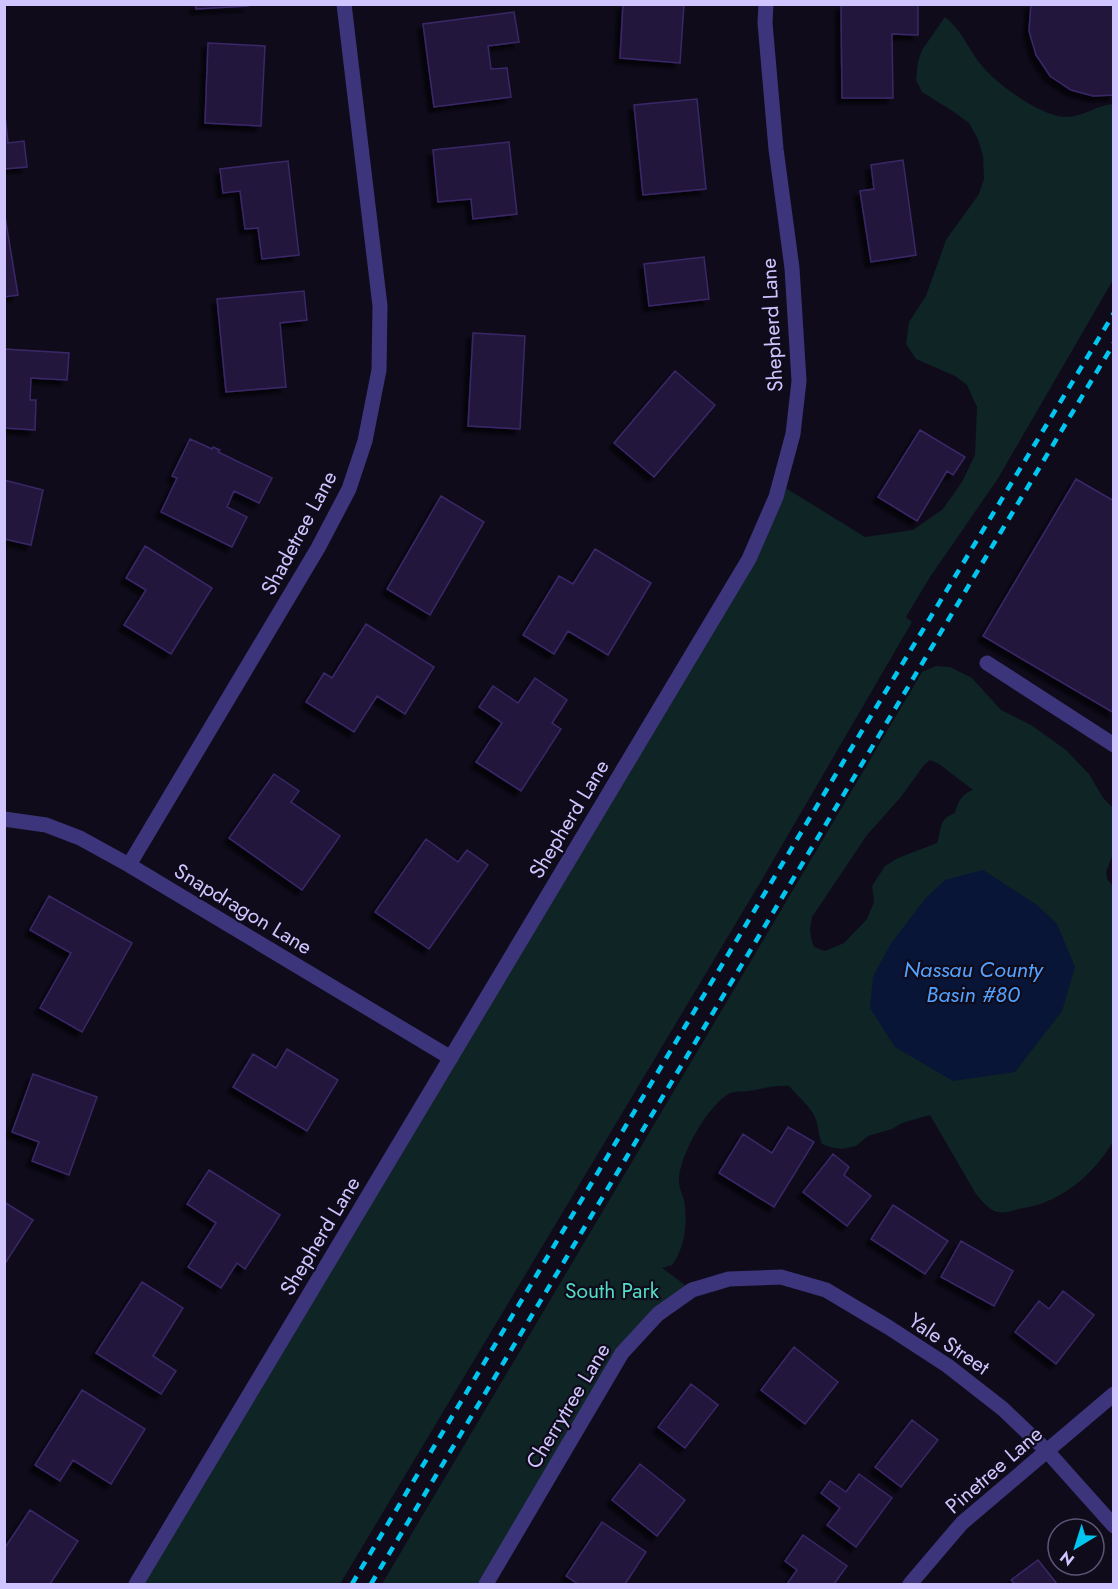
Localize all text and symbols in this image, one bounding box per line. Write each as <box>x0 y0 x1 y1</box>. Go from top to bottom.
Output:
street label: Shepherd Lane <box>754 257 790 393</box>
street label: Shadetree Lane <box>254 465 344 600</box>
street label: Shepherd Lane <box>522 754 616 884</box>
street label: Snapdragon Lane <box>168 856 318 962</box>
water label: Nassau County Basin #80 <box>903 953 1044 1010</box>
street label: Shepherd Lane <box>273 1171 367 1301</box>
park label: South Park <box>565 1276 660 1306</box>
street label: Yale Street <box>903 1306 995 1382</box>
street label: Cherrytree Lane <box>519 1337 617 1474</box>
street label: Pinetree Lane <box>939 1419 1049 1521</box>
north arrow <box>1046 1517 1106 1577</box>
text: N <box>1055 1545 1079 1571</box>

